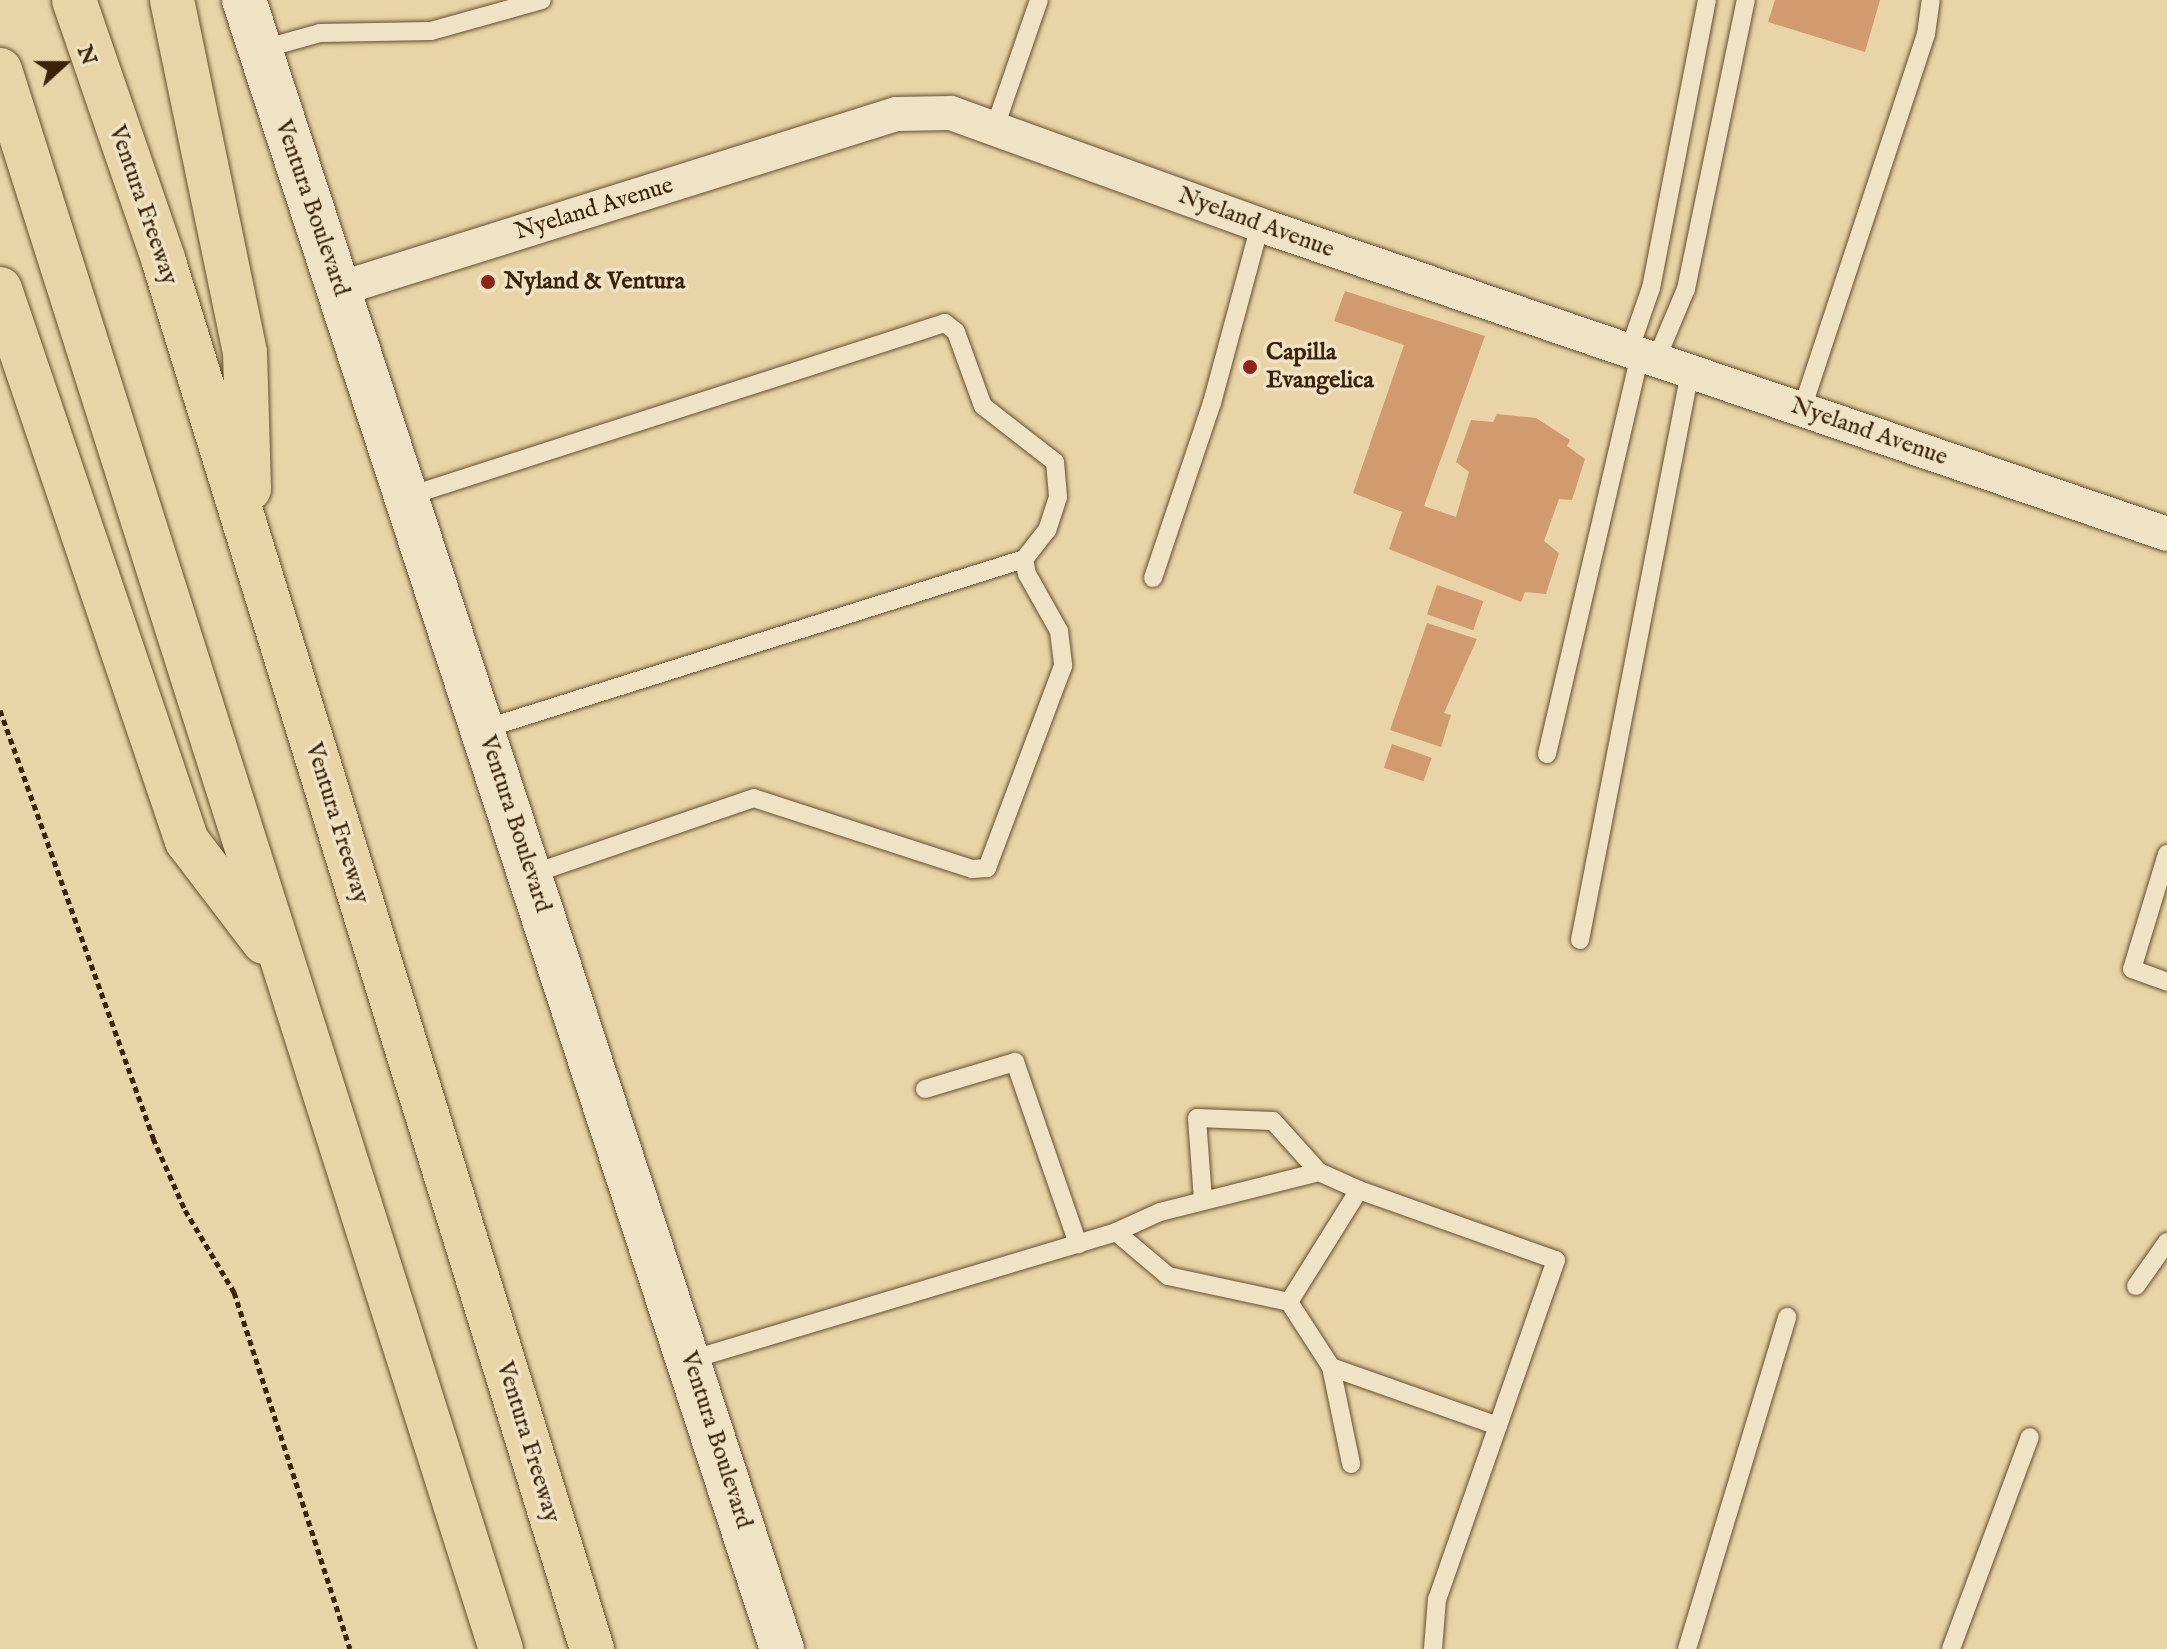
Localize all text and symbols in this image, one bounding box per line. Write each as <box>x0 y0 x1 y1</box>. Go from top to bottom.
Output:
north arrow <box>24 24 104 104</box>
text: N <box>70 41 103 69</box>
street label: Ventura Boulevard <box>268 116 356 300</box>
street label: Ventura Freeway <box>102 121 184 289</box>
street label: Nyeland Avenue <box>511 171 677 247</box>
street label: Nyeland Avenue <box>1174 181 1338 265</box>
place label: Nyland & Ventura <box>504 268 685 296</box>
marker: Nyland & Ventura <box>479 273 497 291</box>
place label: Capilla Evangelica <box>1266 339 1374 395</box>
marker: Capilla Evangelica <box>1241 358 1259 376</box>
street label: Nyeland Avenue <box>1787 392 1951 472</box>
street label: Ventura Boulevard <box>473 732 557 916</box>
street label: Ventura Freeway <box>299 739 375 907</box>
street label: Ventura Boulevard <box>674 1348 758 1532</box>
street label: Ventura Freeway <box>490 1358 566 1526</box>

